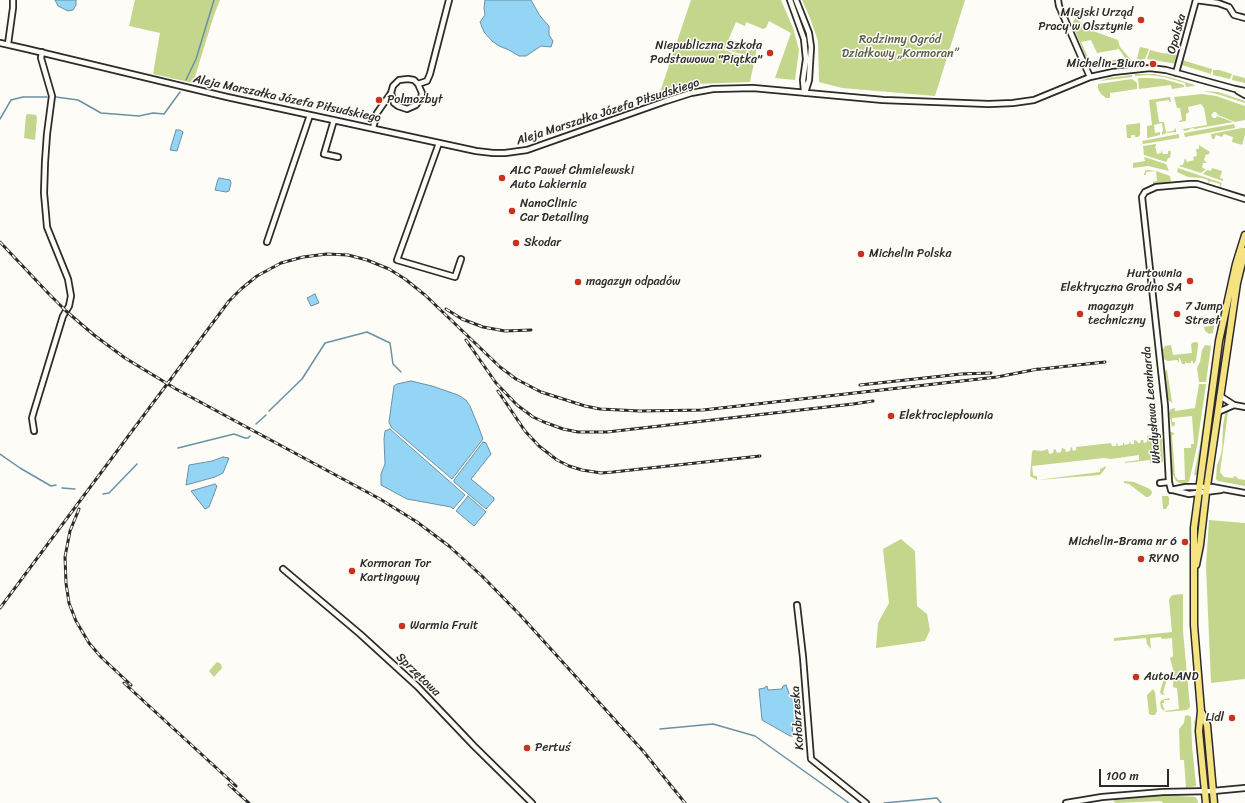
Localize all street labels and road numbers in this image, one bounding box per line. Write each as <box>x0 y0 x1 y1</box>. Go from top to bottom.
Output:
street label: Opolska <box>1164 12 1190 56</box>
street label: Aleja Marszałka Józefa Piłsudskiego <box>192 72 382 126</box>
street label: Aleja Marszałka Józefa Piłsudskiego <box>515 76 701 148</box>
street label: Władysława Leonharda <box>1140 346 1164 464</box>
street label: Sprzętowa <box>393 650 443 700</box>
street label: Kołobrzeska <box>789 685 807 751</box>

